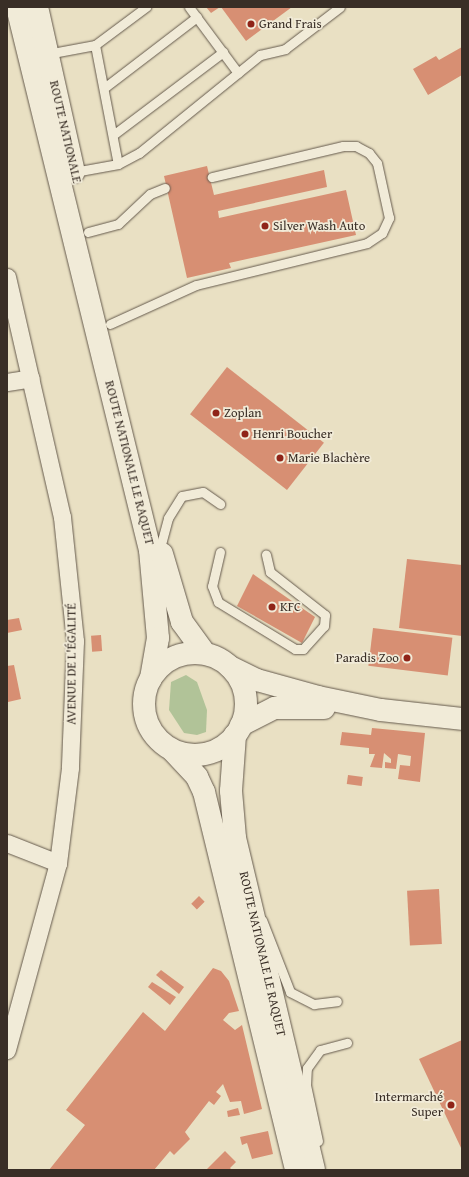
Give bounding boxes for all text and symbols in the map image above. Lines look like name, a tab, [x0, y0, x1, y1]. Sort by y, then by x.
place label: Grand Frais	[259, 16, 322, 32]
marker: Grand Frais	[246, 19, 256, 29]
street label: ROUTE NATIONALE	[46, 79, 84, 185]
place label: Silver Wash Auto	[273, 218, 365, 234]
marker: Silver Wash Auto	[260, 221, 270, 231]
street label: ROUTE NATIONALE LE RAQUET	[101, 379, 157, 547]
place label: Zoplan	[224, 405, 262, 421]
marker: Zoplan	[211, 408, 221, 418]
place label: Henri Boucher	[253, 426, 332, 442]
marker: Henri Boucher	[240, 429, 250, 439]
place label: Marie Blachère	[288, 450, 370, 466]
marker: Marie Blachère	[275, 453, 285, 463]
place label: KFC	[280, 599, 301, 615]
marker: KFC	[267, 602, 277, 612]
street label: AVENUE DE L'ÉGALITÉ	[64, 603, 80, 725]
place label: Paradis Zoo	[336, 650, 399, 666]
marker: Paradis Zoo	[402, 653, 412, 663]
street label: ROUTE NATIONALE LE RAQUET	[235, 870, 289, 1038]
place label: Intermarché Super	[375, 1090, 443, 1121]
marker: Intermarché Super	[446, 1100, 456, 1110]

